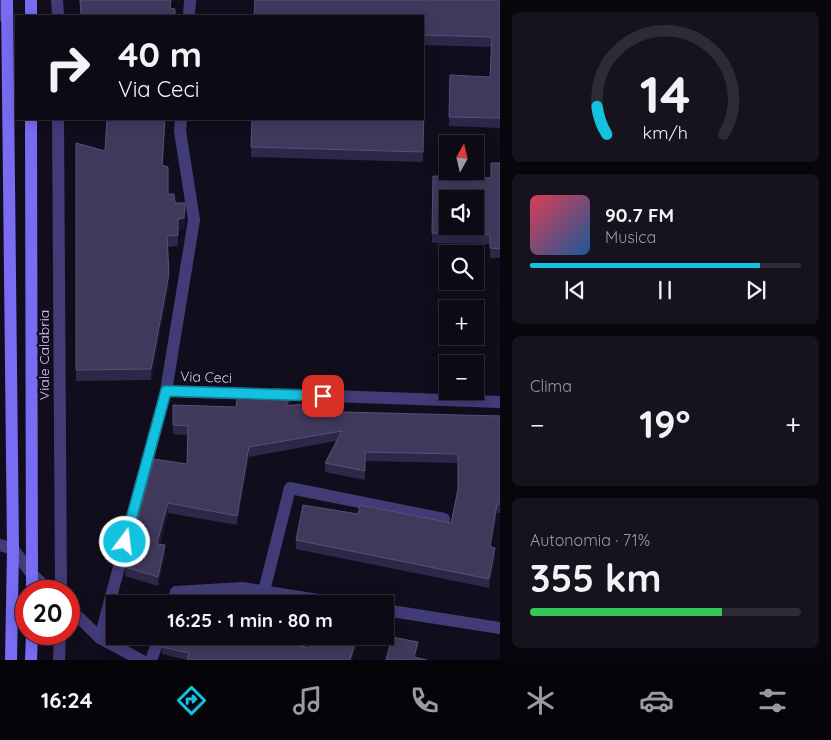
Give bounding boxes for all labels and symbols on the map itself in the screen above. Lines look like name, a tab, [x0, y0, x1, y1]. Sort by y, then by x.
north arrow	[439, 135, 484, 180]
street label: Viale Calabria	[35, 310, 53, 400]
street label: Via Ceci	[180, 367, 232, 387]
pin	[302, 375, 344, 417]
position arrow	[98, 515, 150, 567]
speed limit sign: 20	[15, 580, 80, 645]

